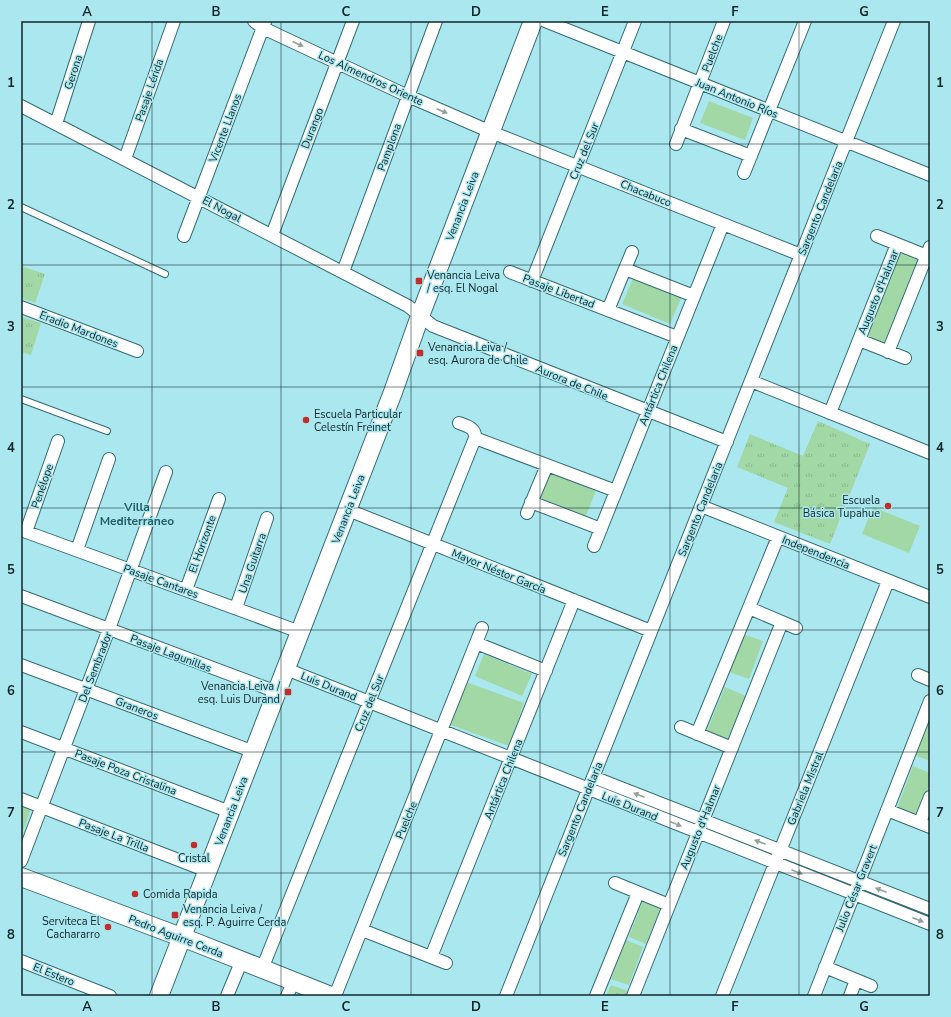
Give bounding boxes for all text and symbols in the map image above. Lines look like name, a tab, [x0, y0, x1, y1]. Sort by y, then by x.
text: A	[82, 3, 92, 21]
text: B	[212, 3, 221, 21]
text: C	[342, 3, 351, 21]
text: D	[471, 3, 481, 21]
text: E	[601, 3, 609, 21]
text: F	[731, 3, 739, 21]
text: G	[859, 3, 869, 21]
street label: Puelche	[698, 32, 727, 74]
one-way arrow	[292, 41, 304, 47]
street label: Los Almendros Oriente	[316, 48, 426, 109]
street label: Gerona	[61, 53, 86, 92]
street label: Pasaje Lérida	[132, 57, 167, 124]
text: 1	[7, 74, 15, 92]
text: 1	[936, 74, 944, 92]
street label: Juan Antonio Ríos	[692, 75, 780, 122]
street label: Vicente Llanos	[205, 92, 245, 166]
street label: Durango	[298, 105, 327, 151]
one-way arrow	[436, 108, 448, 114]
street label: Cruz del Sur	[566, 120, 603, 182]
street label: Pamplona	[374, 121, 405, 173]
street label: Sargento Candelaria	[795, 159, 846, 258]
street label: Venancia Leiva	[442, 169, 483, 244]
street label: Chacabuco	[618, 176, 674, 211]
street label: El Nogal	[200, 193, 245, 226]
text: 2	[7, 196, 15, 214]
text: 2	[936, 196, 944, 214]
street label: Augusto d'Halmar	[855, 247, 902, 337]
place label: Venancia Leiva / esq. El Nogal	[426, 268, 500, 296]
street label: Pasaje Libertad	[521, 271, 597, 312]
marker: Venancia Leiva / esq. El Nogal	[414, 276, 424, 286]
street label: Eradio Mardones	[37, 308, 120, 351]
text: 3	[7, 318, 15, 336]
text: 3	[936, 318, 944, 336]
place label: Venancia Leiva / esq. Aurora de Chile	[427, 340, 528, 368]
street label: Antártica Chilena	[635, 343, 682, 428]
marker: Venancia Leiva / esq. Aurora de Chile	[415, 348, 425, 358]
street label: Aurora de Chile	[533, 361, 610, 404]
place label: Escuela Particular Celestín Freinet	[314, 407, 402, 435]
marker: Escuela Particular Celestín Freinet	[301, 415, 311, 425]
text: 4	[7, 439, 15, 457]
text: 4	[936, 439, 944, 457]
street label: Sargento Candelaria	[675, 460, 726, 559]
street label: Penélope	[28, 462, 57, 510]
street label: Venancia Leiva	[328, 472, 369, 547]
place label: Escuela Básica Tupahue	[803, 493, 880, 521]
district label: Villa Mediterráneo	[100, 499, 174, 529]
marker: Escuela Básica Tupahue	[883, 501, 893, 511]
street label: El Horizonte	[185, 513, 220, 575]
street label: Una Guitarra	[235, 531, 270, 595]
street label: Independencia	[780, 532, 852, 573]
street label: Mayor Néstor García	[449, 546, 548, 597]
text: 5	[7, 561, 15, 579]
street label: Pasaje Cantares	[121, 561, 200, 602]
text: 5	[936, 561, 944, 579]
street label: Del Sembrador	[75, 630, 116, 705]
street label: Pasaje Lagunillas	[128, 631, 214, 676]
street label: Luis Durand	[298, 668, 359, 705]
street label: Cruz del Sur	[351, 672, 388, 734]
place label: Venancia Leiva / esq. Luis Durand	[198, 679, 281, 707]
text: 6	[7, 682, 15, 700]
text: 6	[936, 682, 944, 700]
marker: Venancia Leiva / esq. Luis Durand	[283, 687, 293, 697]
street label: Graneros	[113, 693, 161, 724]
street label: Antártica Chilena	[480, 737, 527, 822]
street label: Pasaje Poza Cristalina	[73, 746, 179, 799]
street label: Gabriela Mistral	[784, 748, 827, 827]
street label: Sargento Candelaria	[555, 760, 606, 859]
street label: Venancia Leiva	[211, 774, 252, 849]
street label: Augusto d'Halmar	[677, 782, 724, 872]
street label: Luis Durand	[599, 788, 660, 825]
one-way arrow	[632, 791, 644, 797]
street label: Puelche	[392, 799, 421, 841]
text: 7	[7, 804, 15, 822]
text: 7	[936, 804, 944, 822]
street label: Pasaje La Trilla	[77, 815, 151, 856]
one-way arrow	[671, 822, 683, 828]
one-way arrow	[753, 839, 765, 845]
marker: Cristal	[189, 840, 199, 850]
street label: Julio César Gravert	[832, 842, 881, 935]
place label: Cristal	[178, 851, 211, 866]
one-way arrow	[792, 869, 804, 875]
one-way arrow	[874, 886, 886, 892]
place label: Comida Rapida	[143, 887, 218, 902]
marker: Comida Rapida	[130, 889, 140, 899]
place label: Venancia Leiva / esq. P. Aguirre Cerda	[182, 902, 286, 930]
marker: Venancia Leiva / esq. P. Aguirre Cerda	[170, 910, 180, 920]
street label: Pedro Aguirre Cerda	[126, 911, 226, 962]
place label: Serviteca El Cachararro	[42, 914, 101, 942]
one-way arrow	[913, 917, 925, 923]
marker: Serviteca El Cachararro	[103, 922, 113, 932]
text: 8	[7, 926, 15, 944]
text: 8	[936, 926, 944, 944]
street label: El Estero	[31, 959, 77, 990]
text: A	[82, 998, 92, 1016]
text: B	[212, 998, 221, 1016]
text: C	[342, 998, 351, 1016]
text: D	[471, 998, 481, 1016]
text: E	[601, 998, 609, 1016]
text: F	[731, 998, 739, 1016]
text: G	[859, 998, 869, 1016]

